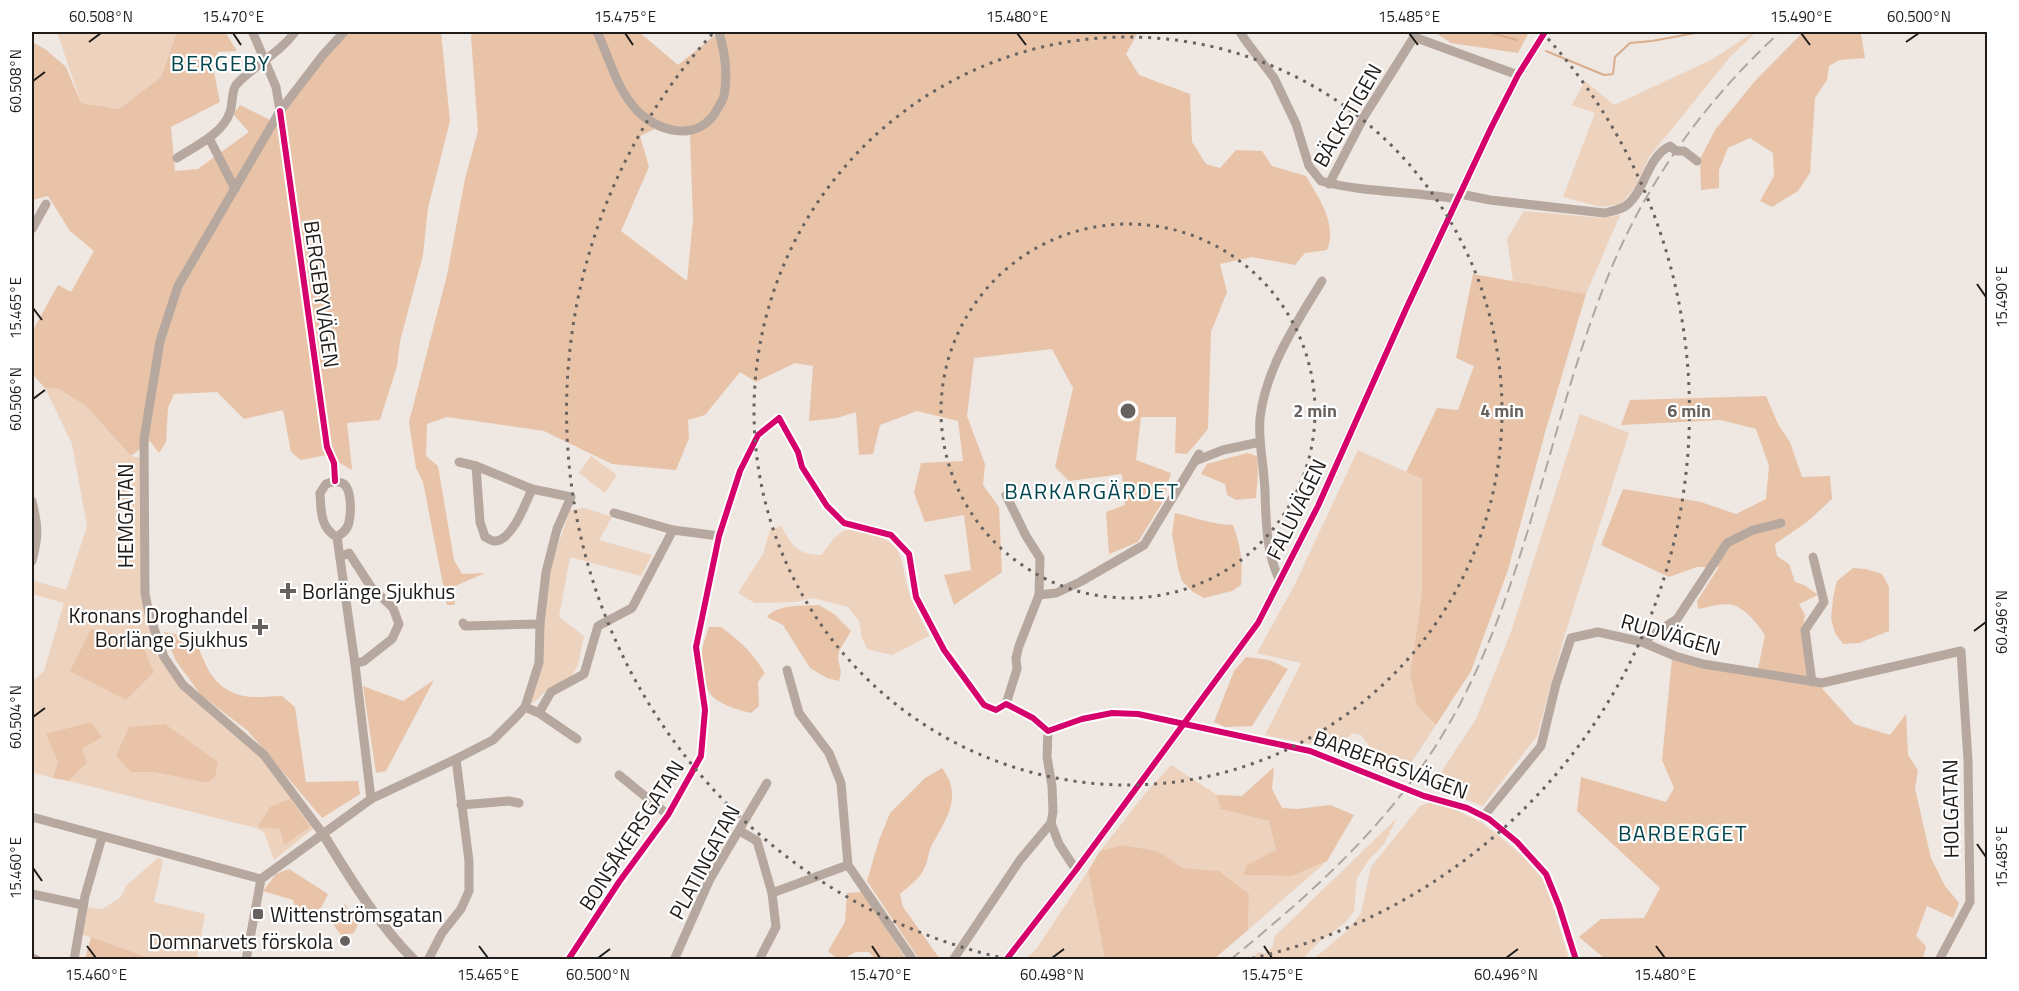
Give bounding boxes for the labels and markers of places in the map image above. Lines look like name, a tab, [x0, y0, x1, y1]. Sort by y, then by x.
centre of rings	[1118, 401, 1138, 421]
place label: Borlänge Sjukhus	[302, 575, 455, 607]
marker: Borlänge Sjukhus	[279, 582, 297, 600]
place label: Kronans Droghandel Borlänge Sjukhus	[68, 599, 248, 655]
marker: Kronans Droghandel Borlänge Sjukhus	[253, 620, 267, 634]
place label: Wittenströmsgatan	[270, 898, 443, 930]
marker: Wittenströmsgatan	[251, 907, 265, 921]
place label: Domnarvets förskola	[148, 925, 333, 957]
marker: Domnarvets förskola	[338, 934, 352, 948]

